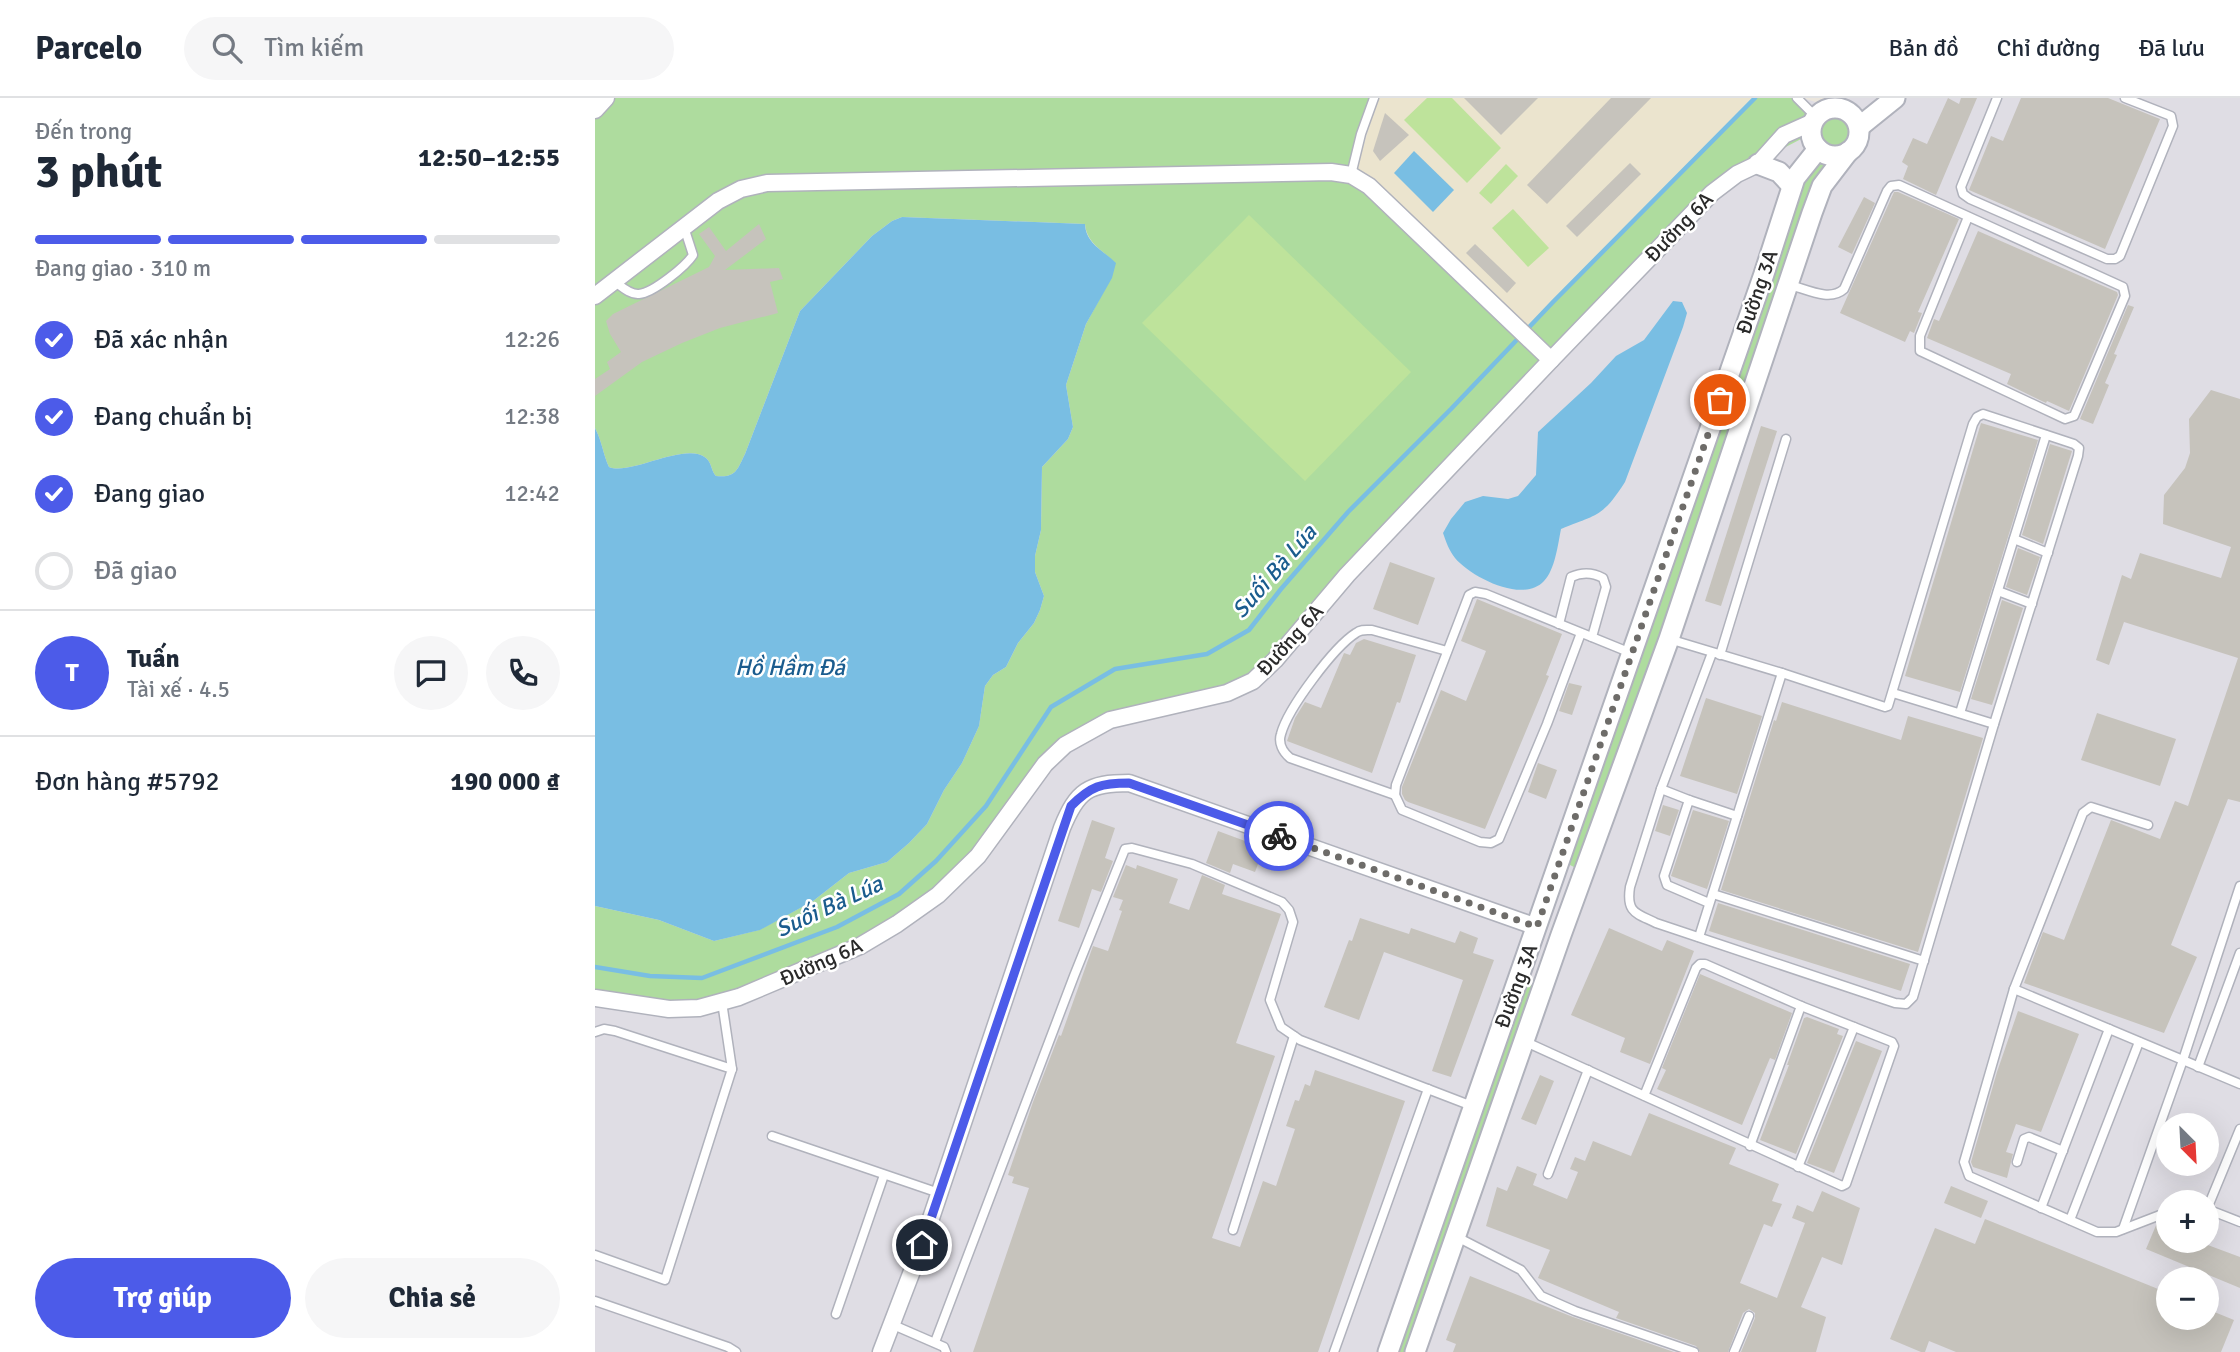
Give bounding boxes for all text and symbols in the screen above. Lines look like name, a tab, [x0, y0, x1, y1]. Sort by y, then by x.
search box	[184, 17, 674, 80]
text: Parcelo	[35, 28, 142, 69]
icon: search	[208, 29, 246, 67]
text: Tìm kiếm	[264, 32, 364, 64]
text: Bản đồ	[1888, 33, 1959, 63]
text: Chỉ đường	[1997, 33, 2100, 63]
text: Đã lưu	[2138, 33, 2205, 63]
text: Đến trong	[35, 117, 132, 146]
text: 12:50–12:55	[418, 142, 560, 174]
text: 3 phút	[35, 144, 162, 200]
street label: Đường 6A	[1639, 186, 1719, 268]
street label: Đường 3A	[1730, 246, 1784, 338]
text: Đang giao · 310 m	[35, 254, 211, 283]
icon: check	[35, 321, 73, 359]
text: Đã xác nhận	[94, 324, 228, 356]
text: 12:26	[504, 325, 560, 354]
pin	[1690, 370, 1750, 430]
icon: bag	[1701, 381, 1739, 419]
icon: check	[35, 398, 73, 436]
text: Đang chuẩn bị	[94, 401, 252, 433]
text: 12:38	[504, 402, 560, 431]
icon: check	[35, 475, 73, 513]
text: Đang giao	[94, 478, 205, 510]
text: 12:42	[504, 479, 560, 508]
water label: Suối Bà Lúa	[1226, 517, 1324, 624]
text: Đã giao	[94, 555, 177, 587]
street label: Đường 6A	[1251, 599, 1329, 681]
button: chat	[394, 636, 468, 710]
button: phone	[486, 636, 560, 710]
text: Tuấn	[127, 643, 180, 675]
water label: Hồ Hầm Đá	[735, 653, 846, 682]
text: T	[65, 657, 79, 689]
text: Tài xế · 4.5	[127, 675, 230, 704]
text: Đơn hàng #5792	[35, 766, 220, 798]
text: 190 000 ₫	[450, 766, 560, 798]
courier	[1244, 801, 1314, 871]
icon: bike	[1260, 817, 1298, 855]
water label: Suối Bà Lúa	[771, 868, 889, 944]
street label: Đường 6A	[776, 932, 867, 992]
street label: Đường 3A	[1489, 940, 1543, 1032]
north arrow	[2156, 1113, 2219, 1176]
map controls	[2156, 1113, 2219, 1330]
button: +	[2156, 1190, 2219, 1253]
pin	[892, 1215, 952, 1275]
icon: home	[903, 1226, 941, 1264]
button: Trợ giúp	[35, 1258, 291, 1338]
button: Chia sẻ	[305, 1258, 560, 1338]
button: −	[2156, 1267, 2219, 1330]

